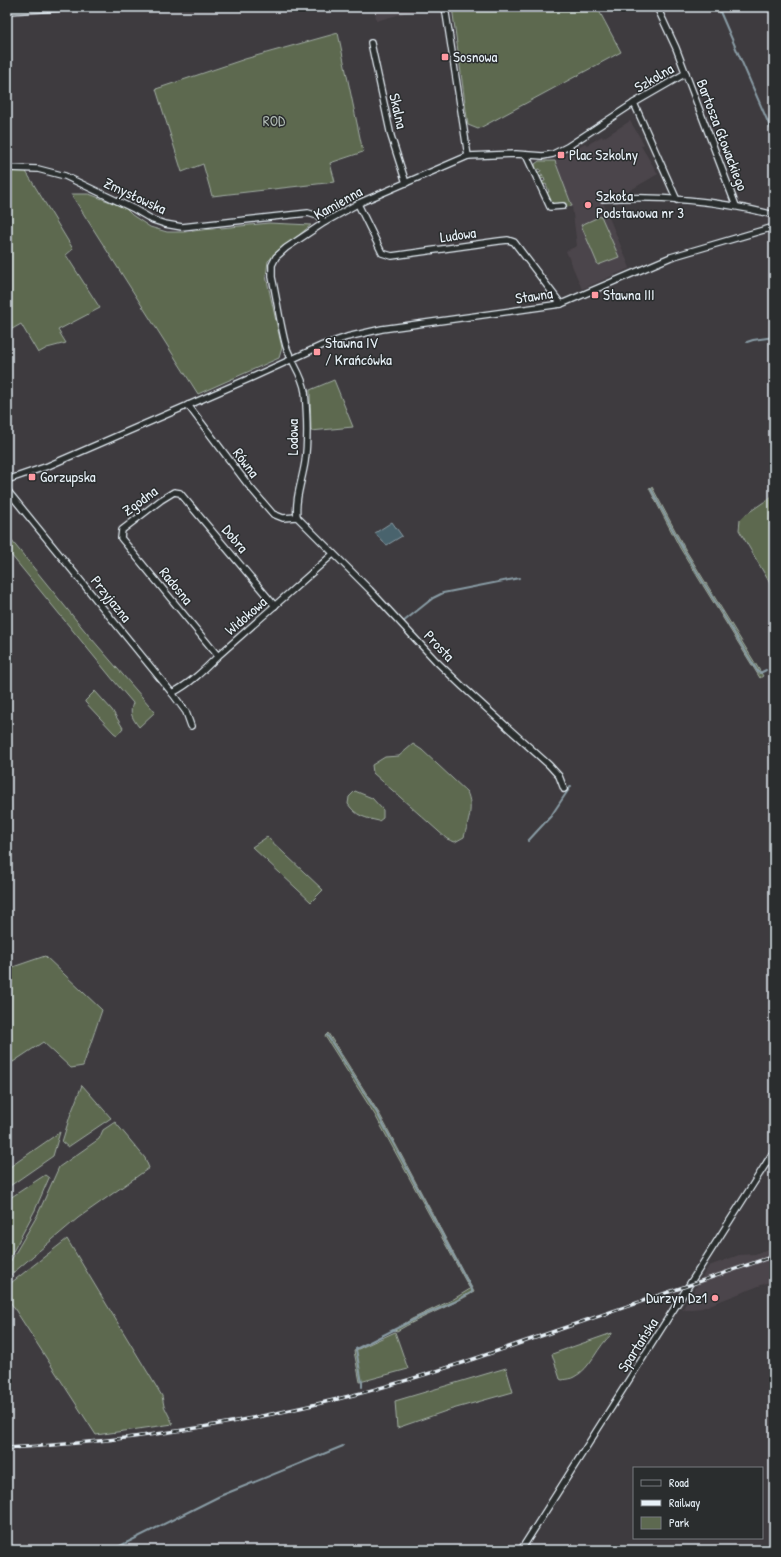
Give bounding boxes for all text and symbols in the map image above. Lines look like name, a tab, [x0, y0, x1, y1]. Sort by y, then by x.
place label: Sosnowa	[453, 46, 497, 67]
marker: Sosnowa	[440, 52, 450, 62]
street label: Szkolna	[630, 58, 677, 97]
street label: Bartosza Głowackiego	[692, 76, 753, 194]
street label: Skalna	[384, 91, 413, 131]
park label: ROD	[263, 110, 286, 131]
place label: Plac Szkolny	[569, 144, 638, 165]
marker: Plac Szkolny	[556, 150, 566, 160]
street label: Zmysłowska	[101, 172, 170, 219]
street label: Kamienna	[310, 181, 366, 225]
place label: Szkoła Podstawowa nr 3	[596, 185, 684, 223]
marker: Szkoła Podstawowa nr 3	[583, 200, 593, 210]
street label: Ludowa	[438, 222, 477, 247]
street label: Stawna	[514, 282, 554, 309]
place label: Stawna III	[603, 284, 655, 305]
marker: Stawna III	[590, 290, 600, 300]
place label: Stawna IV / Krańcówka	[325, 332, 392, 370]
marker: Stawna IV / Krańcówka	[312, 347, 322, 357]
street label: Lodowa	[282, 419, 303, 455]
street label: Równa	[228, 443, 265, 482]
place label: Gorzupska	[40, 466, 96, 487]
marker: Gorzupska	[27, 472, 37, 482]
street label: Zgodna	[118, 481, 162, 521]
street label: Dobra	[217, 520, 253, 557]
street label: Radosna	[155, 562, 198, 609]
street label: Przyjazna	[86, 571, 137, 626]
street label: Widokowa	[220, 591, 271, 640]
street label: Prosta	[419, 625, 459, 666]
place label: Durzyn Dz1	[646, 1287, 707, 1308]
marker: Durzyn Dz1	[710, 1293, 720, 1303]
street label: Spartańska	[612, 1313, 663, 1376]
legend	[633, 1467, 763, 1539]
text: Road	[669, 1474, 689, 1491]
text: Railway	[669, 1494, 700, 1511]
text: Park	[669, 1514, 689, 1531]

